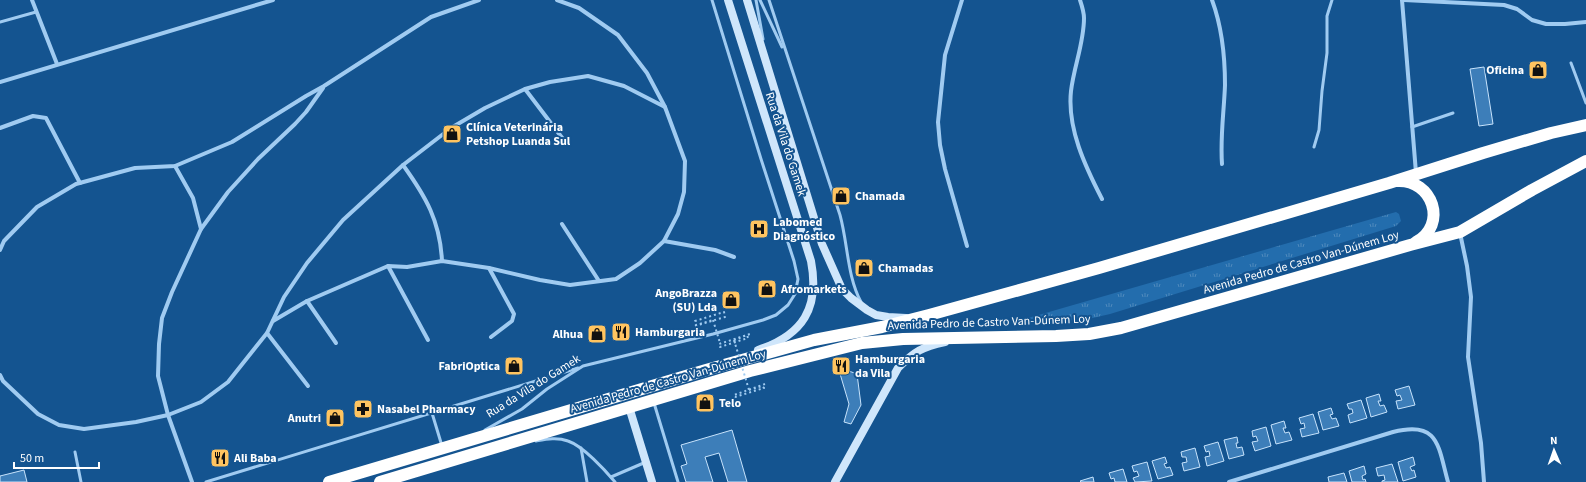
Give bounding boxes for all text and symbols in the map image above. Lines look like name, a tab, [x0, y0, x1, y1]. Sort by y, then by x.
shop icon: Oficina	[1527, 59, 1549, 81]
place label: Oficina	[1486, 62, 1524, 79]
street label: Rua da Vila do Gamek	[761, 90, 810, 198]
place label: Clínica Veterinária Petshop Luanda Sul	[466, 119, 571, 150]
shop icon: Clínica Veterinária Petshop Luanda Sul	[441, 123, 463, 145]
shop icon: Chamada	[830, 185, 852, 207]
place label: Chamada	[855, 188, 905, 205]
place label: Labomed Diagnóstico	[773, 214, 835, 245]
hospital icon: Labomed Diagnóstico	[748, 218, 770, 240]
street label: Avenida Pedro de Castro Van-Dúnem Loy	[1201, 226, 1401, 299]
shop icon: Chamadas	[853, 257, 875, 279]
place label: Chamadas	[878, 260, 933, 277]
shop icon: Afromarkets	[756, 278, 778, 300]
place label: Afromarkets	[780, 281, 847, 298]
place label: AngoBrazza (SU) Lda	[654, 285, 717, 316]
shop icon: AngoBrazza (SU) Lda	[720, 289, 742, 311]
street label: Avenida Pedro de Castro Van-Dúnem Loy	[887, 310, 1091, 335]
restaurant icon: Hamburgaria	[610, 321, 632, 343]
shop icon: Alhua	[586, 323, 608, 345]
place label: Hamburgaria	[635, 324, 705, 341]
place label: Alhua	[552, 326, 583, 343]
street label: Avenida Pedro de Castro Van-Dúnem Loy	[568, 345, 768, 418]
street label: Rua da Vila do Gamek	[483, 350, 584, 422]
place label: Hamburgaria da Vila	[855, 351, 925, 382]
shop icon: FabriOptica	[503, 355, 525, 377]
restaurant icon: Hamburgaria da Vila	[830, 355, 852, 377]
place label: FabriOptica	[438, 358, 500, 375]
shop icon: Telo	[694, 392, 716, 414]
place label: Telo	[719, 395, 741, 412]
pharmacy icon: Nasabel Pharmacy	[352, 398, 374, 420]
place label: Nasabel Pharmacy	[377, 401, 476, 418]
shop icon: Anutri	[324, 407, 346, 429]
place label: Anutri	[287, 410, 321, 427]
north arrow	[1534, 430, 1574, 470]
text: N	[1550, 433, 1558, 448]
scale bar	[14, 444, 99, 470]
restaurant icon: Ali Baba	[209, 447, 231, 469]
text: 50 m	[20, 450, 44, 467]
place label: Ali Baba	[233, 450, 277, 467]

